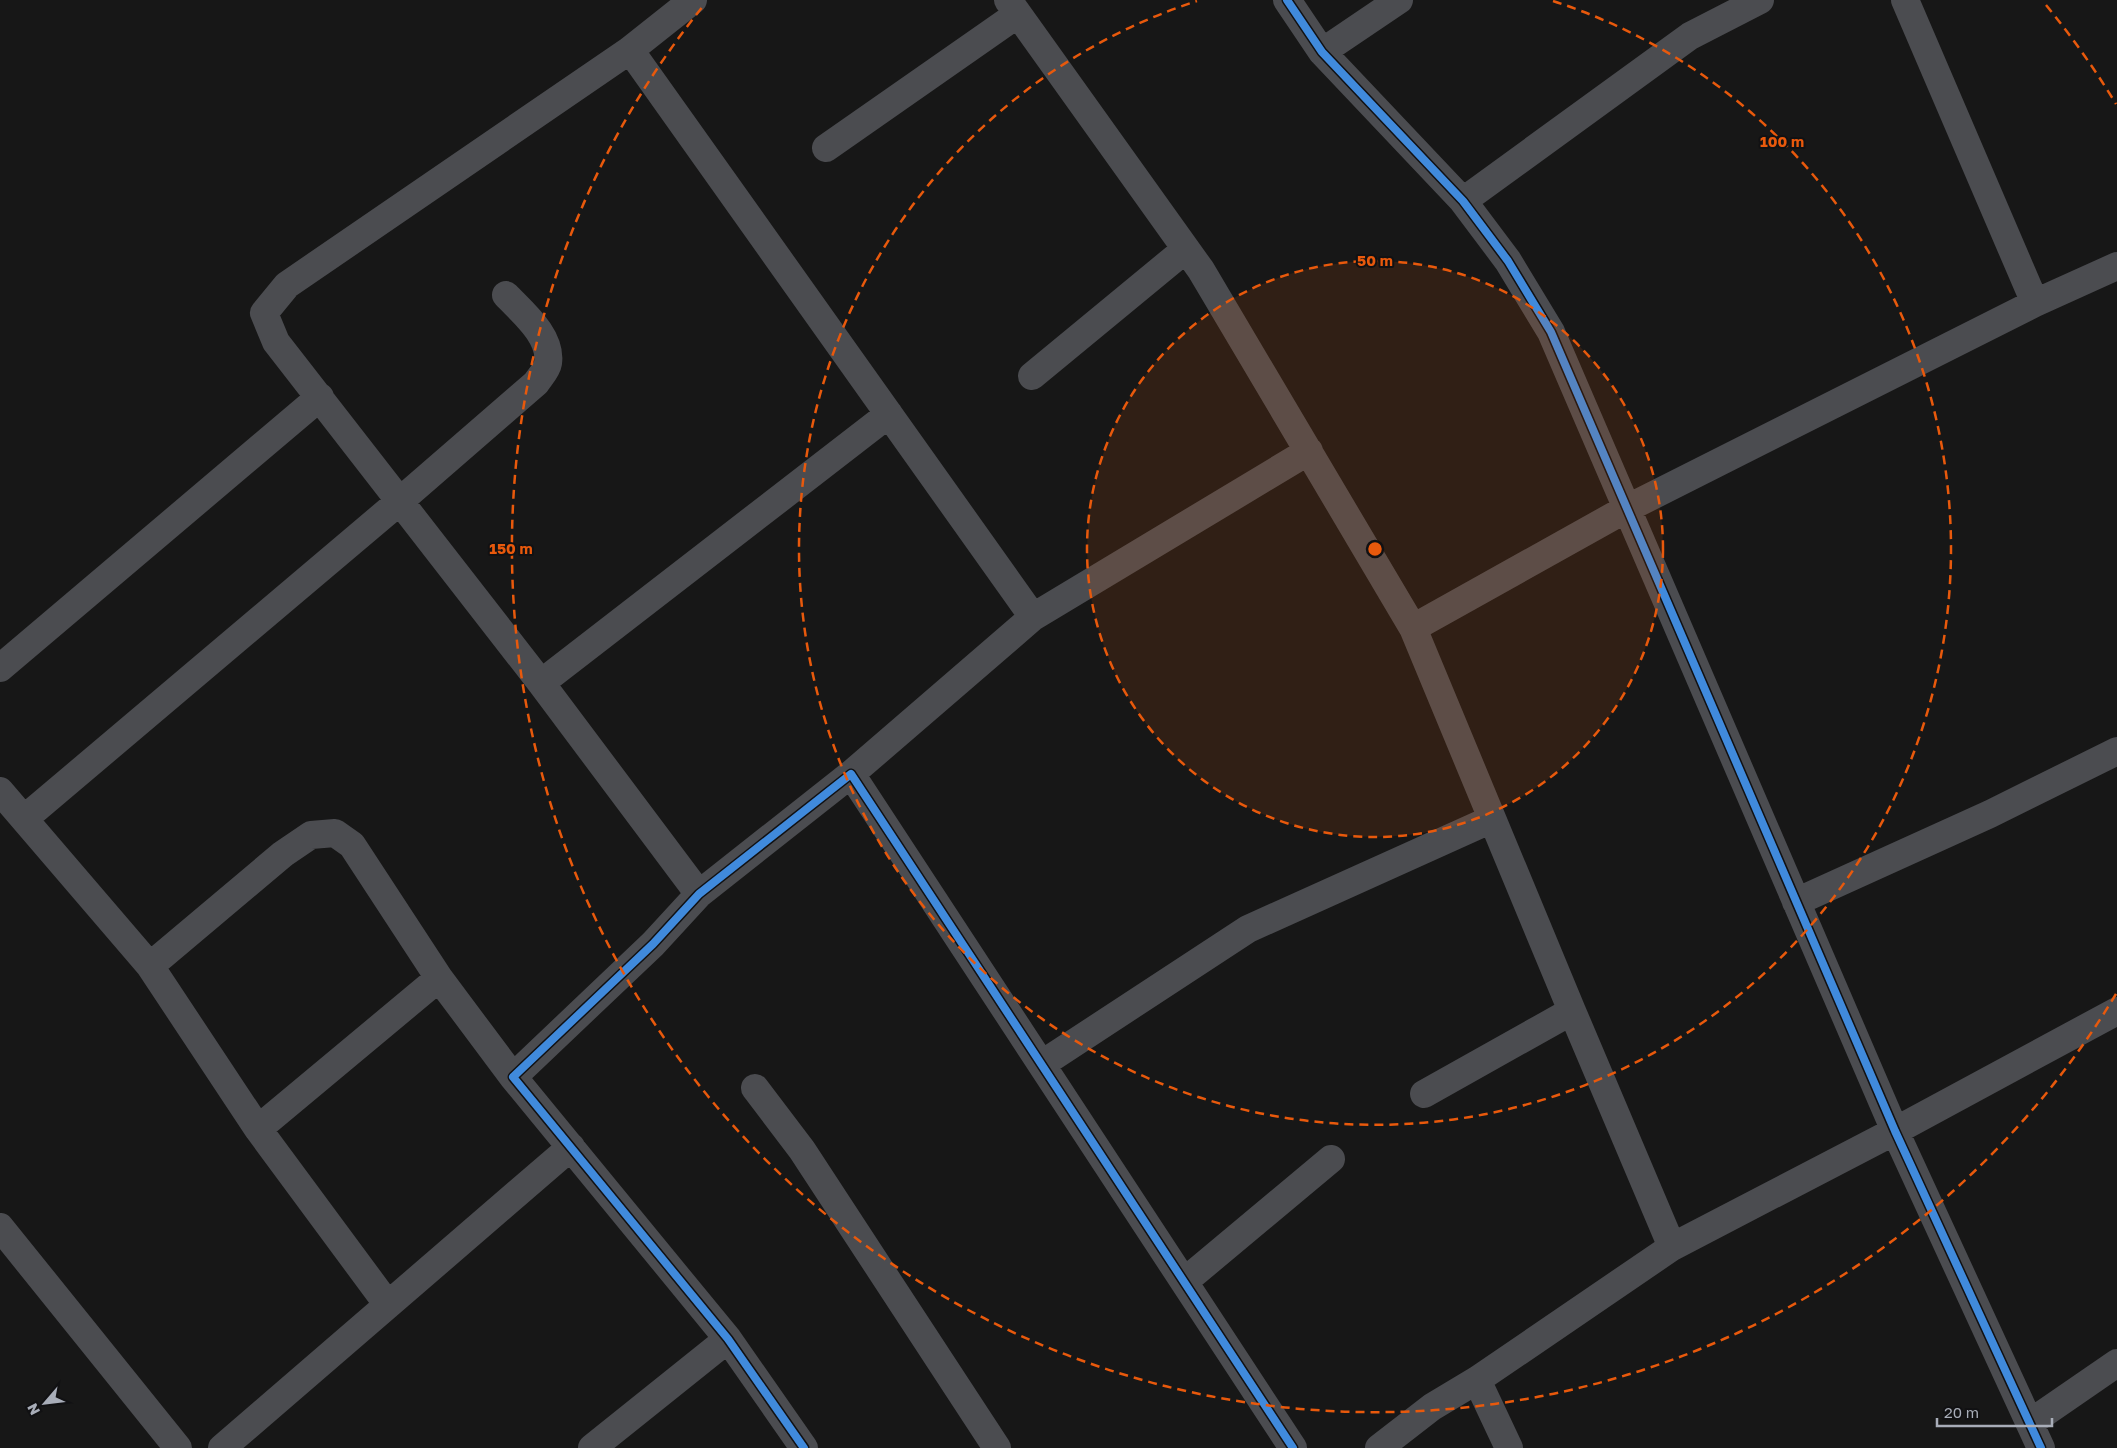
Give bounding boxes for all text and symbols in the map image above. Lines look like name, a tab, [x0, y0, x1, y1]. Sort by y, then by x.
text: 100 m	[1760, 132, 1804, 150]
text: 50 m	[1357, 251, 1393, 269]
text: 150 m	[489, 539, 533, 557]
centre of rings	[1366, 540, 1384, 558]
north arrow	[20, 1378, 70, 1428]
scale bar	[1937, 1396, 2052, 1428]
text: N	[23, 1401, 43, 1418]
text: 20 m	[1944, 1403, 1979, 1421]

